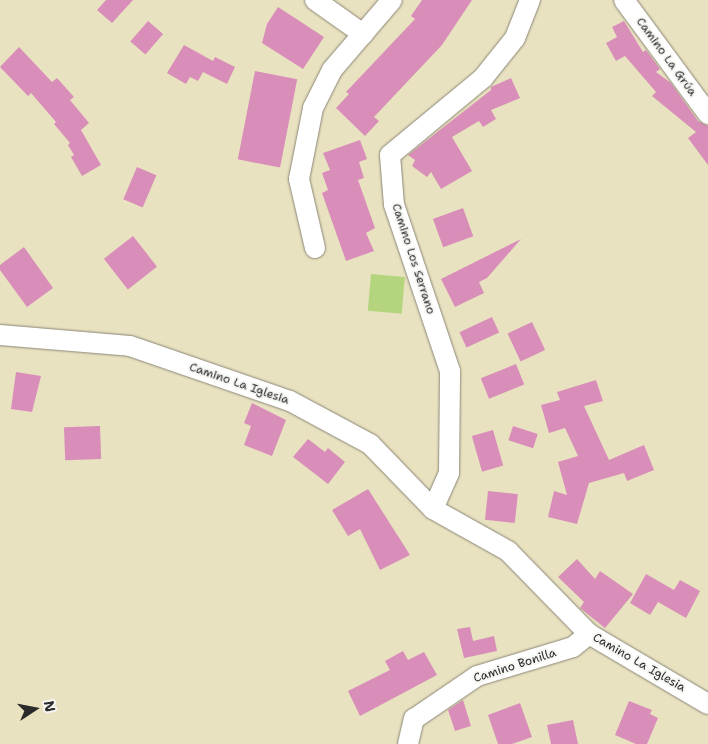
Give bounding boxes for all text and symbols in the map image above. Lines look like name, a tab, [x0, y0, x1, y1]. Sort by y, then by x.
street label: Camino La Grúa	[633, 15, 699, 99]
street label: Camino Los Serrano	[388, 202, 438, 316]
street label: Camino La Iglesia	[187, 360, 291, 408]
street label: Camino La Iglesia	[590, 631, 688, 695]
street label: Camino Bonilla	[472, 646, 558, 686]
north arrow	[10, 684, 60, 734]
text: N	[40, 699, 60, 713]

